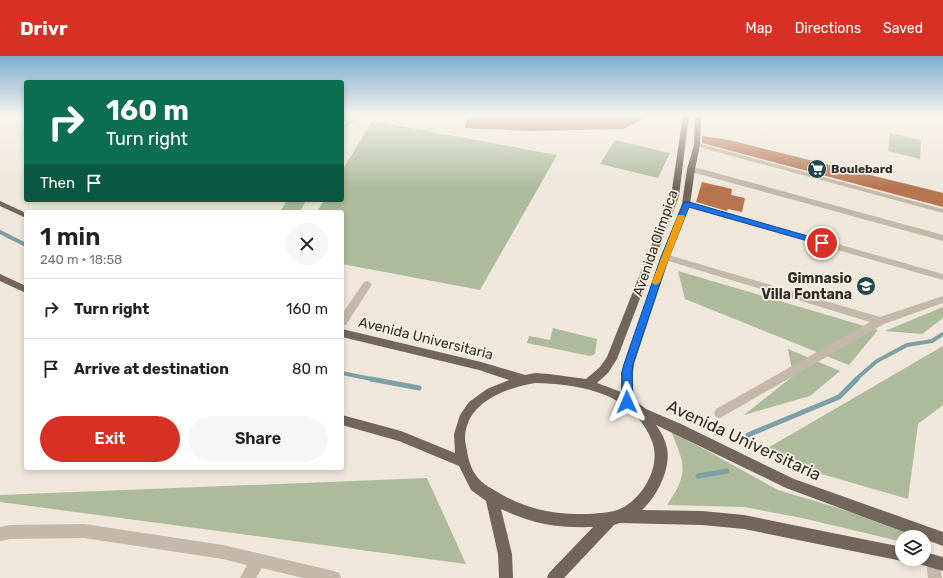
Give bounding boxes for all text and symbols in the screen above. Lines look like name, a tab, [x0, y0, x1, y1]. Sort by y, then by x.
text: Drivr	[20, 17, 68, 40]
text: Map	[746, 20, 773, 37]
text: Directions	[795, 20, 861, 37]
text: Saved	[883, 20, 923, 37]
text: 160 m	[106, 94, 189, 127]
icon: right	[40, 96, 92, 148]
text: Turn right	[106, 128, 188, 150]
supermarket icon: Boulebard	[806, 158, 828, 180]
place label: Boulebard	[831, 162, 893, 176]
icon: arrive	[83, 172, 105, 194]
text: Then	[40, 174, 75, 192]
street label: Avenida Olimpica	[629, 188, 682, 299]
text: 1 min	[40, 223, 100, 251]
button: close	[286, 223, 328, 265]
pin	[805, 226, 839, 260]
icon: arrive	[811, 232, 833, 254]
text: 240 m · 18:58	[40, 252, 122, 267]
place label: Gimnasio Villa Fontana	[761, 270, 852, 303]
school or university icon: Gimnasio Villa Fontana	[855, 275, 877, 297]
icon: right	[40, 298, 62, 320]
text: Turn right	[74, 300, 149, 318]
text: 160 m	[286, 300, 328, 318]
street label: Avenida Universitaria	[357, 314, 495, 363]
icon: arrive	[40, 358, 62, 380]
text: Arrive at destination	[74, 360, 229, 378]
text: 80 m	[292, 360, 328, 378]
position arrow	[606, 381, 648, 423]
street label: Avenida Universitaria	[664, 395, 824, 485]
button: Exit	[40, 416, 180, 462]
button: Share	[188, 416, 328, 462]
map controls	[895, 530, 931, 566]
button: layers	[895, 530, 931, 566]

